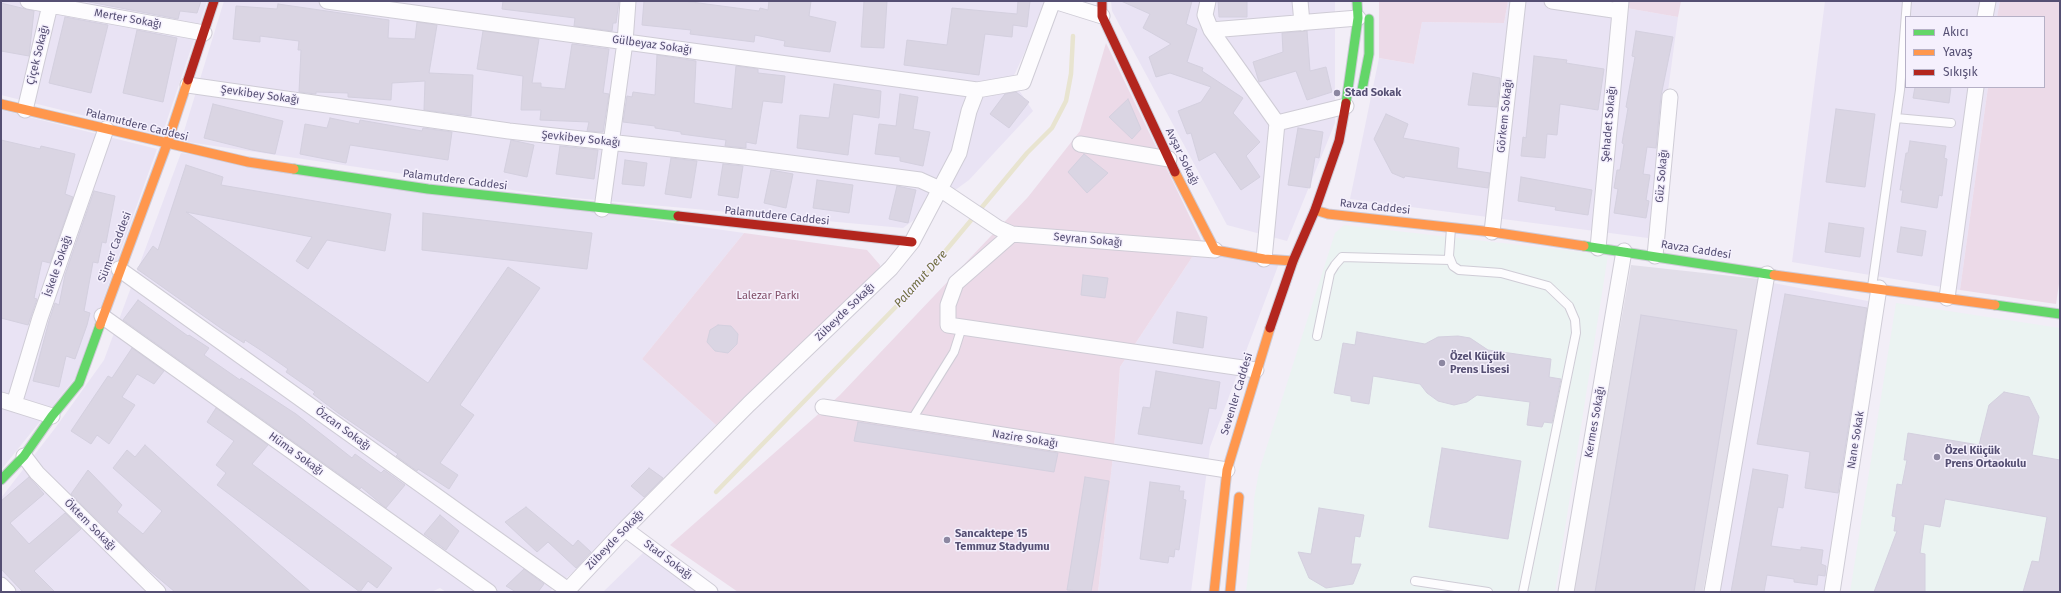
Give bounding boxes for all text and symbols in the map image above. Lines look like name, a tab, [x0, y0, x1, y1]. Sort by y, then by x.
street label: Merter Sokağı	[93, 7, 163, 31]
legend	[1905, 16, 2045, 88]
street label: Çiçek Sokağı	[24, 24, 52, 86]
text: Akıcı	[1943, 25, 1969, 39]
street label: Gülbeyaz Sokağı	[611, 33, 693, 57]
text: Yavaş	[1943, 45, 1973, 59]
text: Sıkışık	[1943, 65, 1978, 79]
street label: Görkem Sokağı	[1495, 78, 1515, 154]
street label: Şevkibey Sokağı	[220, 83, 300, 107]
street label: Şehadet Sokağı	[1599, 85, 1619, 163]
place label: Stad Sokak	[1345, 86, 1401, 100]
marker: Stad Sokak	[1332, 88, 1342, 98]
street label: Palamutdere Caddesi	[84, 106, 190, 144]
street label: Avşar Sokağı	[1162, 126, 1202, 188]
street label: Şevkibey Sokağı	[541, 128, 621, 150]
street label: Güz Sokağı	[1653, 149, 1671, 203]
street label: Palamutdere Caddesi	[402, 167, 508, 193]
street label: Ravza Caddesi	[1339, 197, 1411, 217]
street label: Palamutdere Caddesi	[724, 204, 830, 228]
street label: Sümer Caddesi	[96, 210, 134, 284]
street label: Seyran Sokağı	[1053, 230, 1123, 250]
street label: İskele Sokağı	[41, 233, 75, 299]
street label: Ravza Caddesi	[1660, 238, 1732, 262]
water label: Palamut Dere	[891, 247, 951, 311]
street label: Zübeyde Sokağı	[812, 280, 878, 344]
park label: Lalezar Parkı	[737, 289, 799, 303]
place label: Özel Küçük Prens Lisesi	[1450, 350, 1509, 376]
street label: Sevenler Caddesi	[1218, 351, 1256, 437]
marker: Özel Küçük Prens Lisesi	[1437, 358, 1447, 368]
street label: Kermes Sokağı	[1582, 385, 1608, 459]
street label: Özcan Sokağı	[313, 404, 373, 454]
street label: Nane Sokak	[1845, 410, 1867, 470]
street label: Nazire Sokağı	[991, 427, 1059, 451]
street label: Hüma Sokağı	[266, 430, 326, 478]
place label: Özel Küçük Prens Ortaokulu	[1945, 444, 2026, 470]
marker: Özel Küçük Prens Ortaokulu	[1932, 452, 1942, 462]
street label: Öktem Sokağı	[61, 496, 119, 554]
street label: Zübeyde Sokağı	[583, 507, 647, 573]
place label: Sancaktepe 15 Temmuz Stadyumu	[955, 527, 1050, 553]
marker: Sancaktepe 15 Temmuz Stadyumu	[942, 535, 952, 545]
street label: Stad Sokağı	[641, 537, 695, 583]

